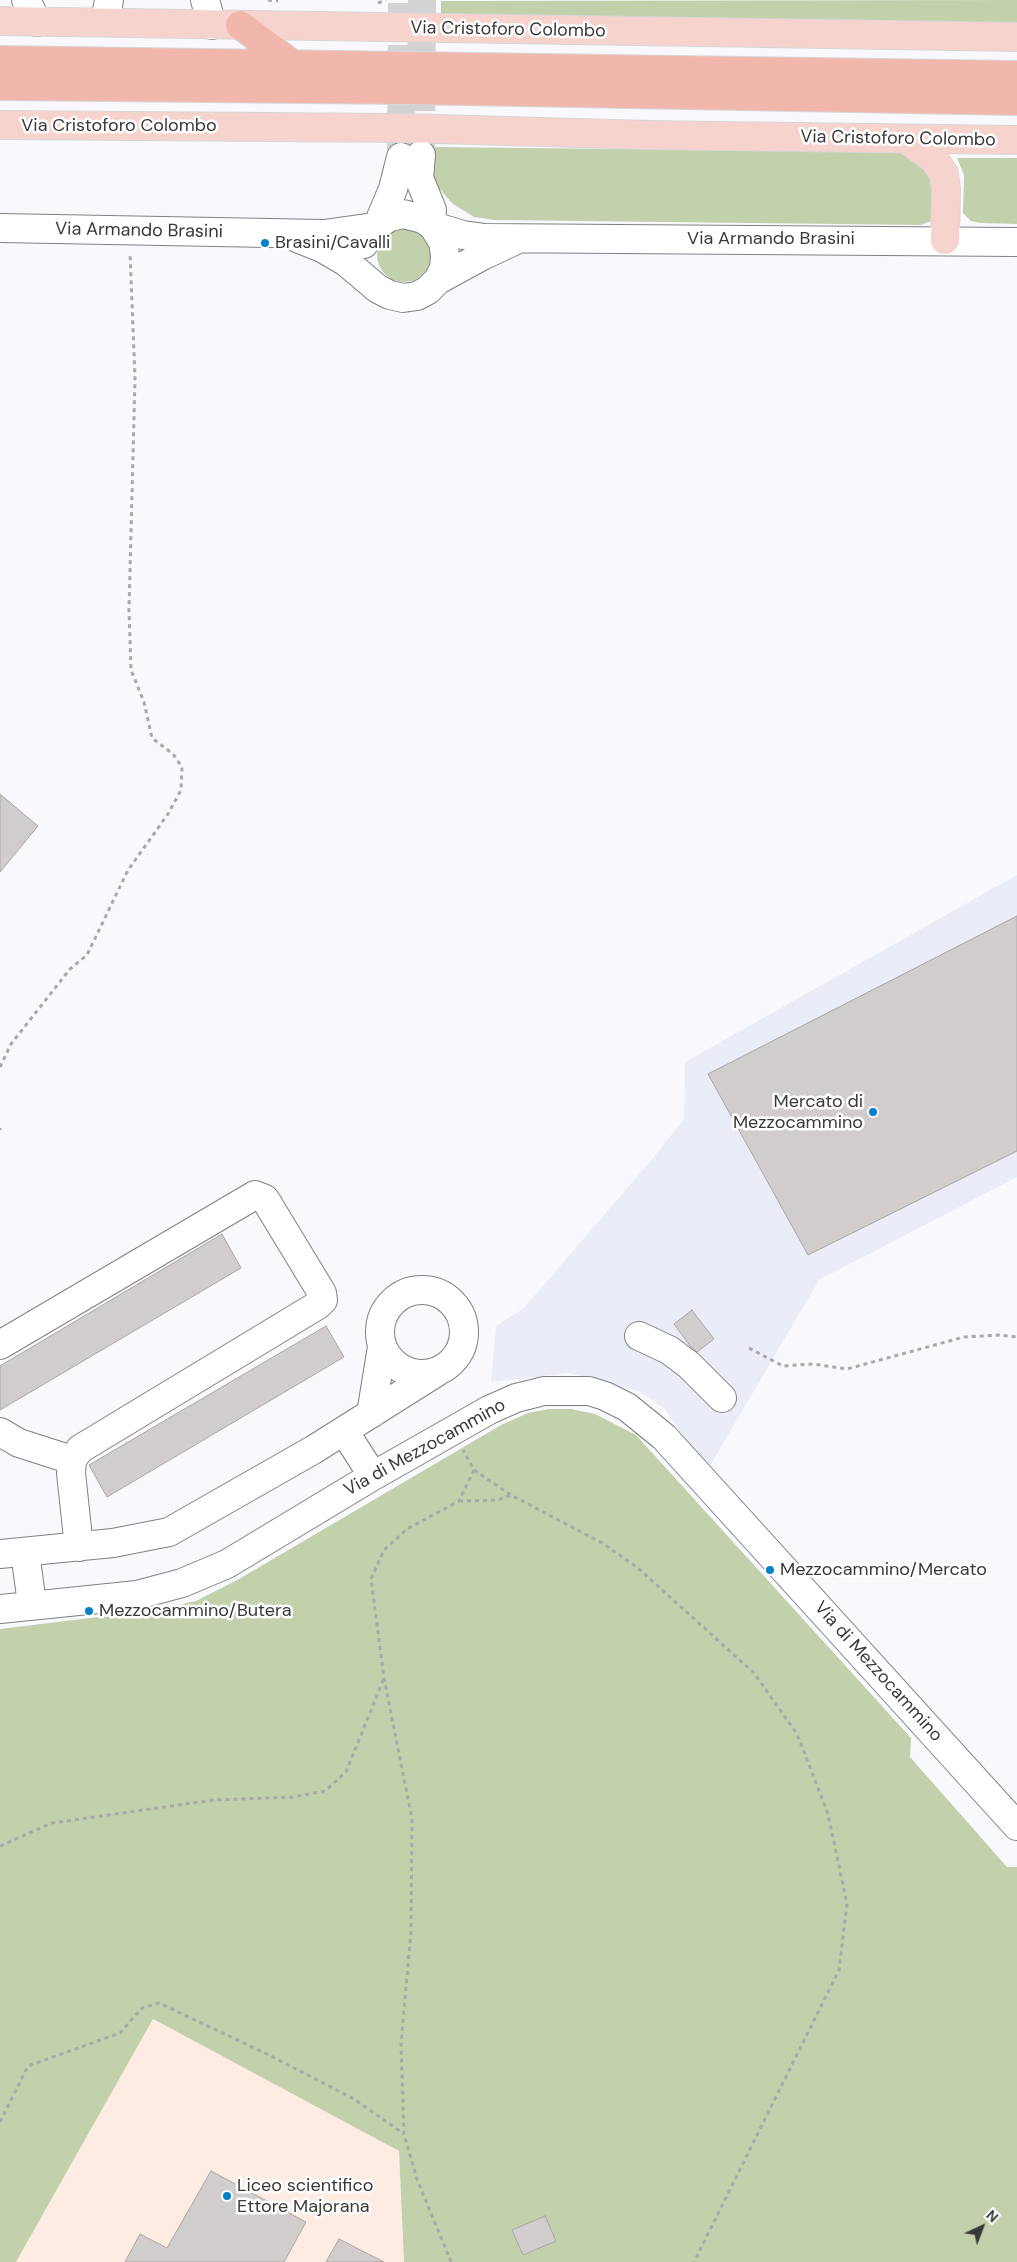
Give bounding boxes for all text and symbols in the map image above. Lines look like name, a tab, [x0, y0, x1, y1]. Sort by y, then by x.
street label: Via Cristoforo Colombo	[410, 17, 606, 43]
street label: Via Cristoforo Colombo	[21, 115, 217, 137]
street label: Via Cristoforo Colombo	[800, 126, 996, 152]
street label: Via Armando Brasini	[55, 219, 223, 243]
street label: Via Armando Brasini	[687, 228, 855, 250]
place label: Brasini/Cavalli	[275, 232, 390, 254]
marker: Brasini/Cavalli	[259, 237, 271, 249]
place label: Mercato di Mezzocammino	[733, 1091, 863, 1134]
marker: Mercato di Mezzocammino	[867, 1106, 879, 1118]
street label: Via di Mezzocammino	[340, 1395, 510, 1501]
place label: Mezzocammino/Mercato	[780, 1559, 987, 1581]
marker: Mezzocammino/Mercato	[764, 1564, 776, 1576]
street label: Via di Mezzocammino	[809, 1597, 947, 1747]
place label: Mezzocammino/Butera	[99, 1600, 292, 1622]
marker: Mezzocammino/Butera	[83, 1605, 95, 1617]
place label: Liceo scientifico Ettore Majorana	[237, 2175, 373, 2218]
marker: Liceo scientifico Ettore Majorana	[221, 2190, 233, 2202]
north arrow	[957, 2202, 1007, 2252]
text: N	[982, 2206, 1002, 2226]

